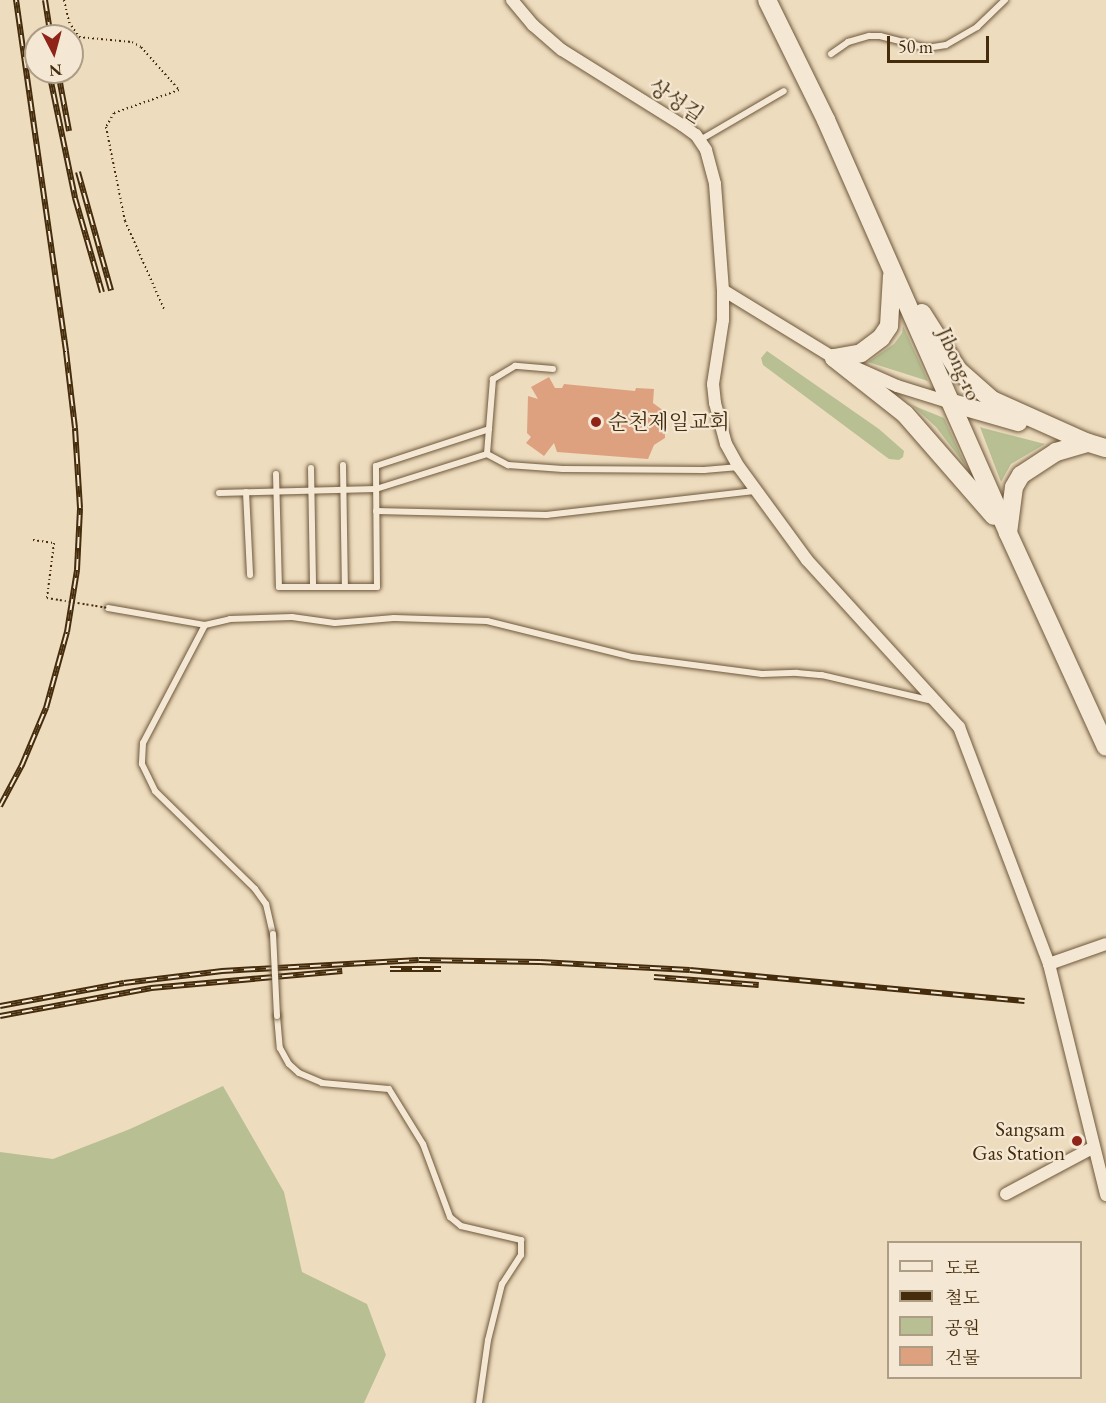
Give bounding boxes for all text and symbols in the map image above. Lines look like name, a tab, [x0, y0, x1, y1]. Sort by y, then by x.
north arrow	[24, 24, 84, 84]
scale bar	[890, 24, 992, 62]
text: 50 m	[898, 35, 933, 58]
text: N	[48, 59, 63, 82]
street label: 상성길	[644, 74, 708, 128]
street label: Jibong-ro	[932, 324, 986, 404]
place label: 순천제일교회	[608, 409, 730, 435]
marker: 순천제일교회	[589, 415, 603, 429]
place label: Sangsam Gas Station	[972, 1116, 1065, 1166]
marker: Sangsam Gas Station	[1070, 1134, 1084, 1148]
legend	[887, 1241, 1082, 1379]
text: 도로	[945, 1256, 980, 1279]
text: 철도	[945, 1286, 980, 1309]
text: 공원	[945, 1316, 980, 1339]
text: 건물	[945, 1346, 980, 1369]

